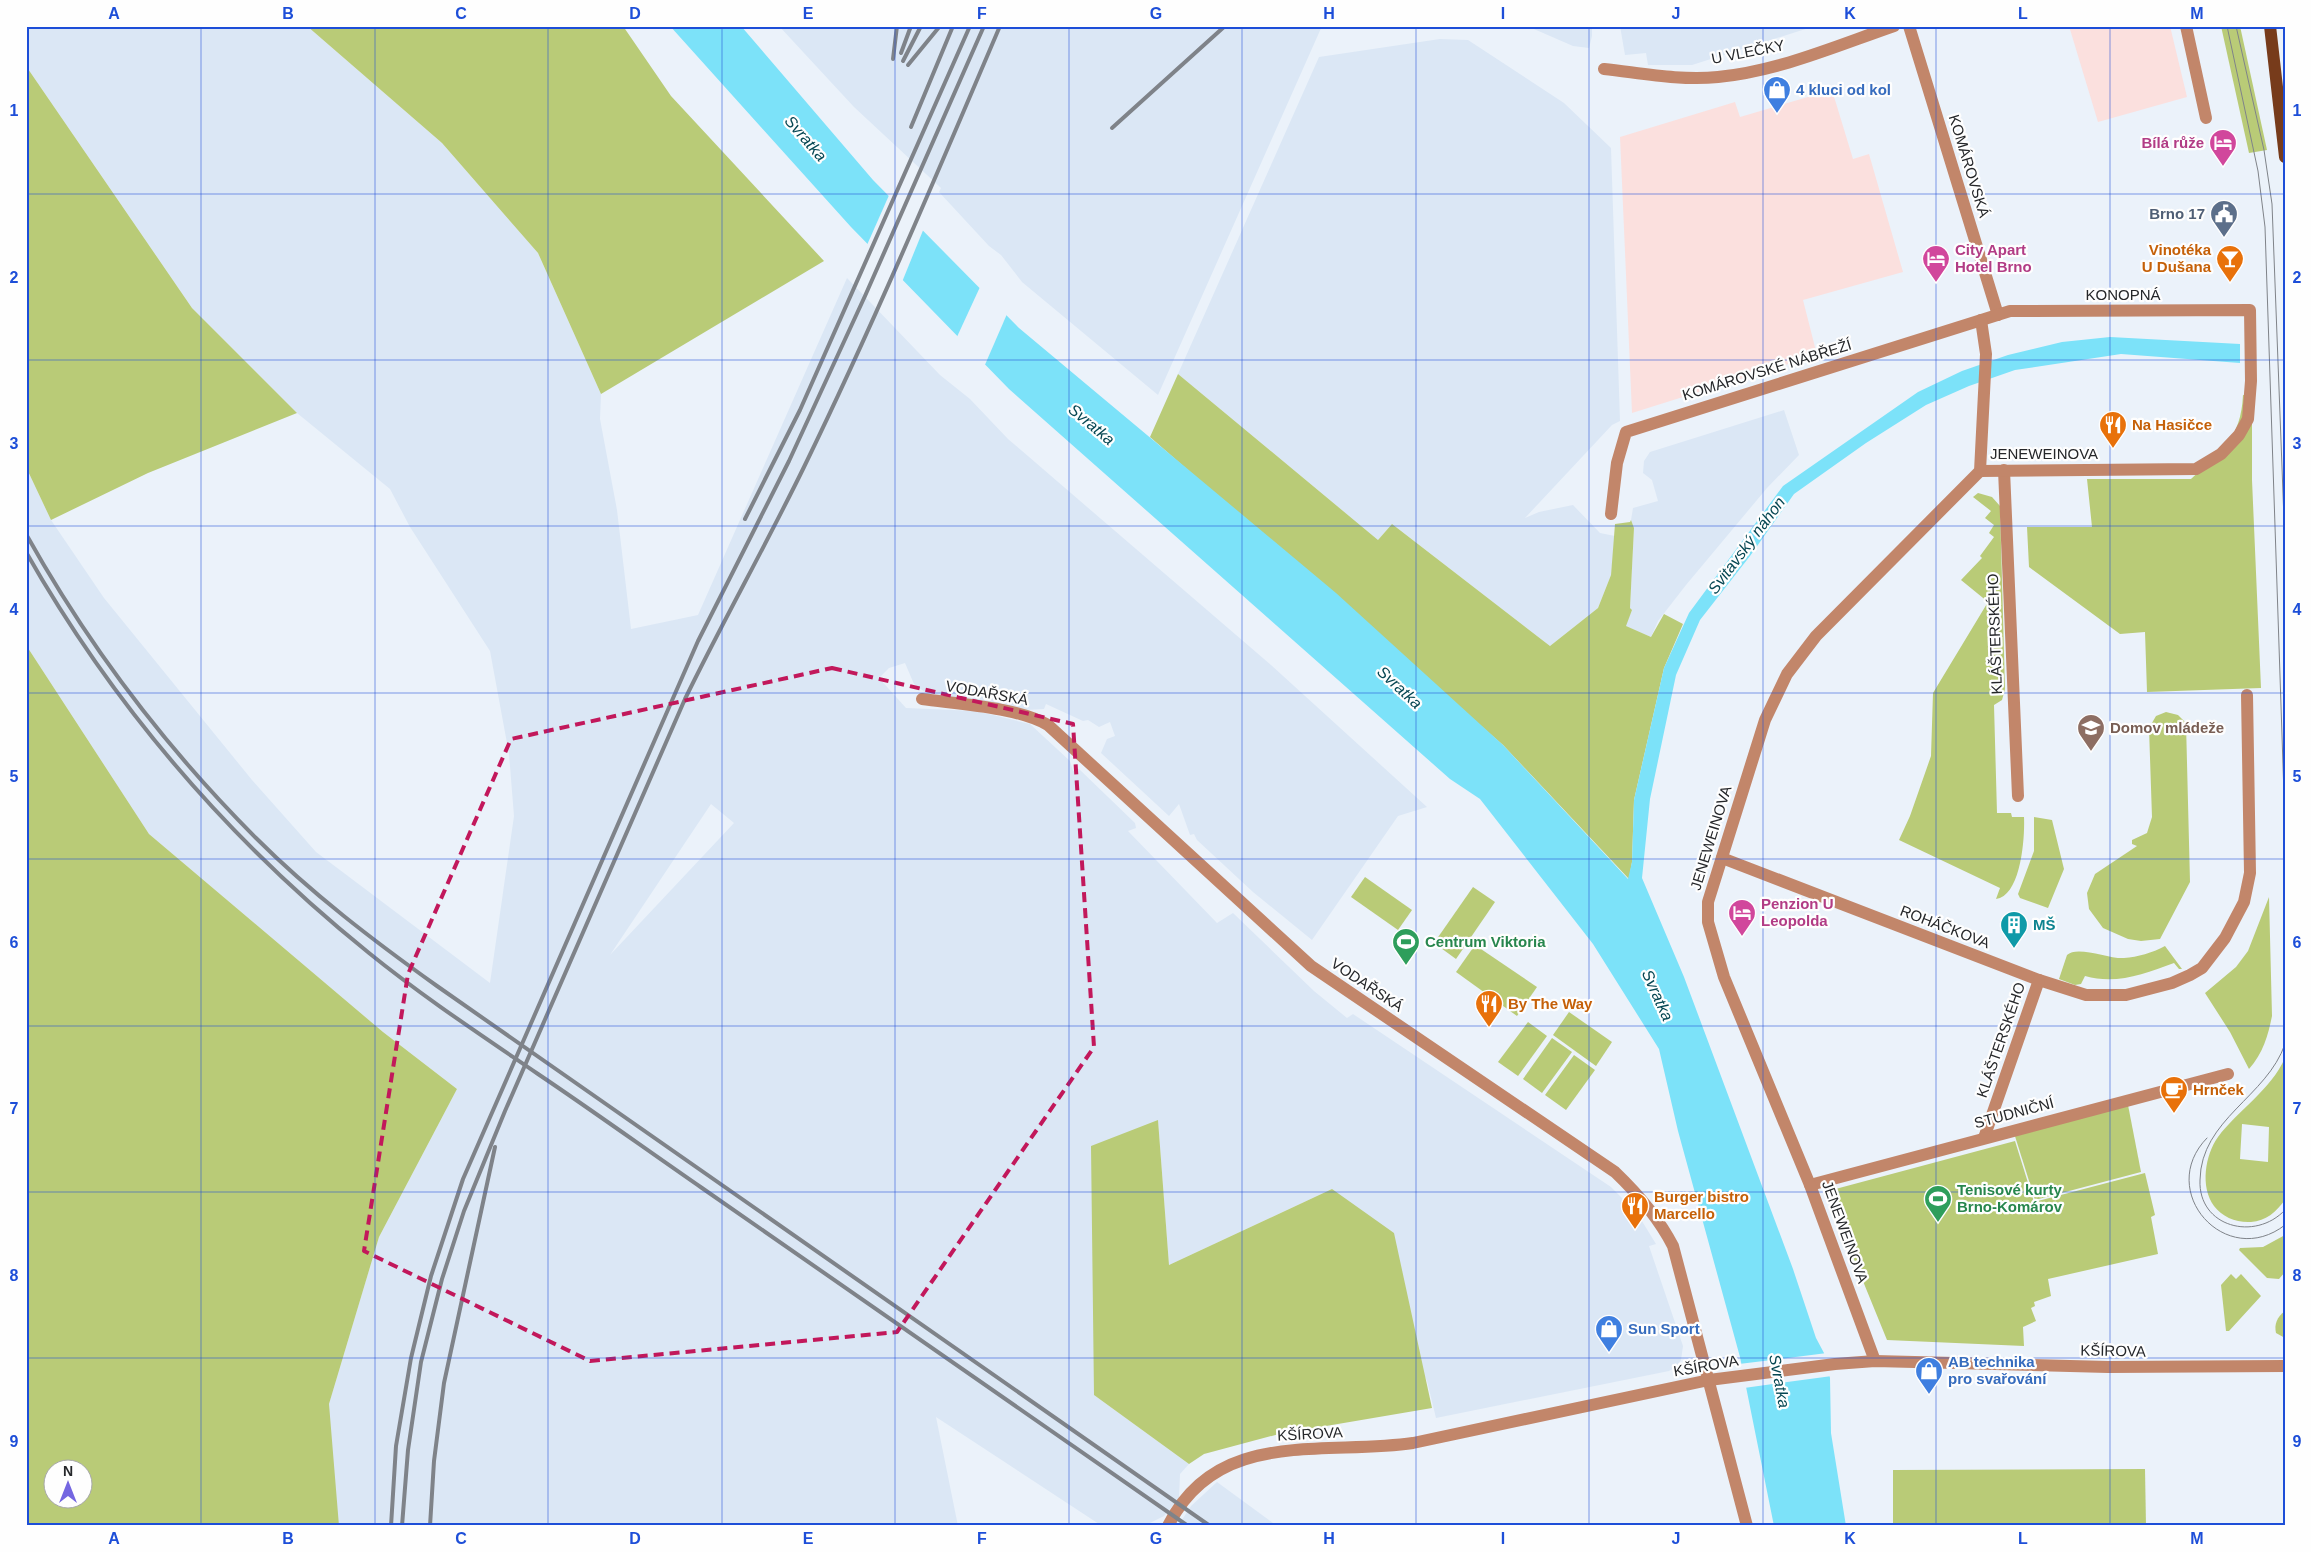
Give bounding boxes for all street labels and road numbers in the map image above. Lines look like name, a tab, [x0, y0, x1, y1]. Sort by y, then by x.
street label: U VLEČKY	[1710, 36, 1786, 67]
street label: KOMÁROVSKÁ	[1946, 112, 1993, 219]
street label: KONOPNÁ	[2085, 286, 2161, 303]
street label: KOMÁROVSKÉ NÁBŘEŽÍ	[1680, 335, 1854, 403]
street label: JENEWEINOVA	[1990, 445, 2098, 462]
street label: KLÁŠTERSKÉHO	[1984, 573, 2005, 695]
street label: VODAŘSKÁ	[945, 677, 1030, 708]
street label: JENEWEINOVA	[1687, 784, 1734, 892]
street label: ROHÁČKOVA	[1898, 902, 1992, 951]
street label: VODAŘSKÁ	[1328, 954, 1407, 1015]
street label: KLÁŠTERSKÉHO	[1973, 980, 2028, 1100]
street label: STUDNIČNÍ	[1972, 1094, 2056, 1131]
street label: JENEWEINOVA	[1819, 1178, 1872, 1286]
street label: KŠÍROVA	[2080, 1341, 2146, 1360]
street label: KŠÍROVA	[1672, 1351, 1740, 1380]
street label: KŠÍROVA	[1277, 1423, 1343, 1444]

